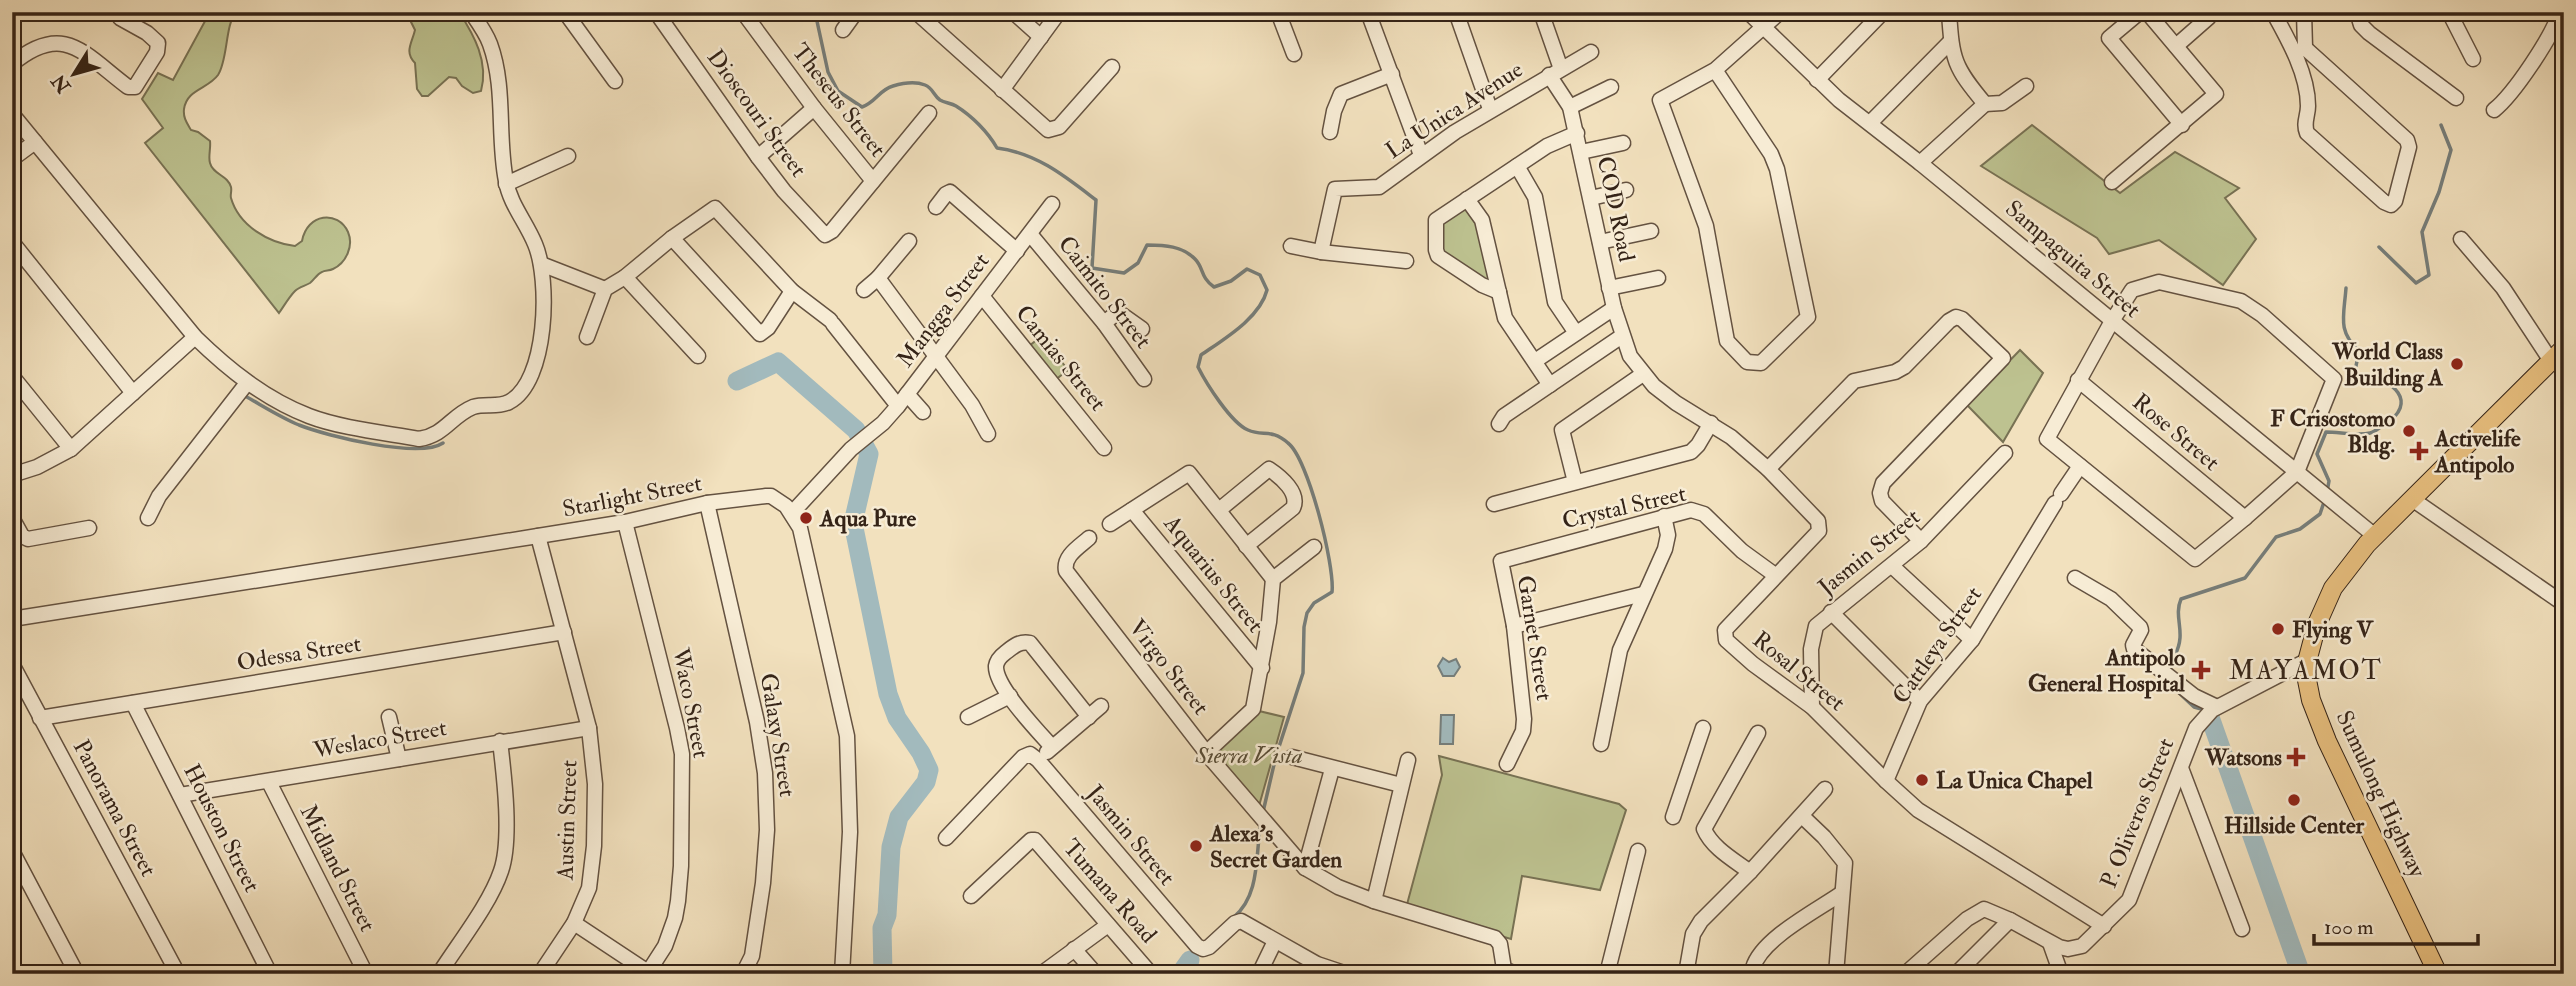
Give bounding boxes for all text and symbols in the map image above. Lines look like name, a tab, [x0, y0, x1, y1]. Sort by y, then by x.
street label: Theseus Street	[786, 37, 892, 163]
north arrow	[38, 38, 108, 108]
street label: Dioscouri Street	[701, 43, 813, 183]
street label: La Unica Avenue	[1380, 55, 1528, 165]
text: N	[46, 69, 77, 98]
street label: COD Road	[1591, 154, 1641, 264]
street label: Sampaguita Street	[1999, 194, 2147, 325]
street label: Caimito Street	[1052, 230, 1158, 354]
street label: Mangga Street	[891, 247, 995, 373]
street label: Camias Street	[1010, 299, 1112, 417]
place label: World Class Building A	[2331, 337, 2443, 393]
marker: World Class Building A	[2449, 356, 2465, 372]
street label: Rose Street	[2126, 387, 2226, 477]
place label: F Crisostomo Bldg.	[2270, 404, 2395, 460]
marker: F Crisostomo Bldg.	[2401, 423, 2417, 439]
place label: Activelife Antipolo	[2434, 424, 2521, 480]
marker: Activelife Antipolo	[2409, 441, 2429, 461]
street label: Starlight Street	[560, 468, 704, 524]
street label: Crystal Street	[1559, 479, 1689, 535]
street label: Jasmin Street	[1812, 502, 1926, 602]
place label: Aqua Pure	[819, 504, 917, 534]
street label: Aquarius Street	[1157, 509, 1270, 638]
marker: Aqua Pure	[798, 510, 814, 526]
street label: Garnet Street	[1511, 573, 1559, 703]
street label: Cattleya Street	[1886, 581, 1988, 709]
street label: Virgo Street	[1123, 613, 1215, 721]
place label: Flying V	[2292, 615, 2374, 645]
marker: Flying V	[2270, 621, 2286, 637]
street label: Rosal Street	[1747, 625, 1851, 717]
street label: Odessa Street	[235, 629, 363, 677]
place label: Antipolo General Hospital	[2028, 643, 2186, 699]
street label: Waco Street	[666, 645, 716, 760]
district label: MAYAMOT	[2229, 655, 2383, 687]
marker: Antipolo General Hospital	[2191, 660, 2211, 680]
street label: Galaxy Street	[754, 671, 802, 799]
street label: Sumulong Highway	[2330, 706, 2433, 883]
street label: Weslaco Street	[310, 713, 449, 765]
street label: P. Oliveros Street	[2094, 734, 2180, 892]
street label: Panorama Street	[67, 735, 163, 881]
park label: Sierra Vista	[1194, 741, 1303, 770]
place label: Watsons	[2204, 743, 2282, 772]
marker: Watsons	[2288, 749, 2304, 765]
street label: Houston Street	[177, 759, 267, 897]
street label: Austin Street	[550, 760, 584, 881]
place label: La Unica Chapel	[1936, 766, 2094, 796]
marker: La Unica Chapel	[1914, 772, 1930, 788]
street label: Jasmin Street	[1080, 778, 1181, 891]
marker: Hillside Center	[2286, 792, 2302, 808]
street label: Midland Street	[294, 800, 382, 936]
place label: Hillside Center	[2224, 811, 2365, 840]
place label: Alexa's Secret Garden	[1209, 819, 1342, 874]
street label: Tumana Road	[1057, 833, 1163, 949]
marker: Alexa's Secret Garden	[1188, 838, 1204, 854]
scale bar	[2314, 902, 2478, 946]
text: 100 m	[2324, 914, 2374, 941]

